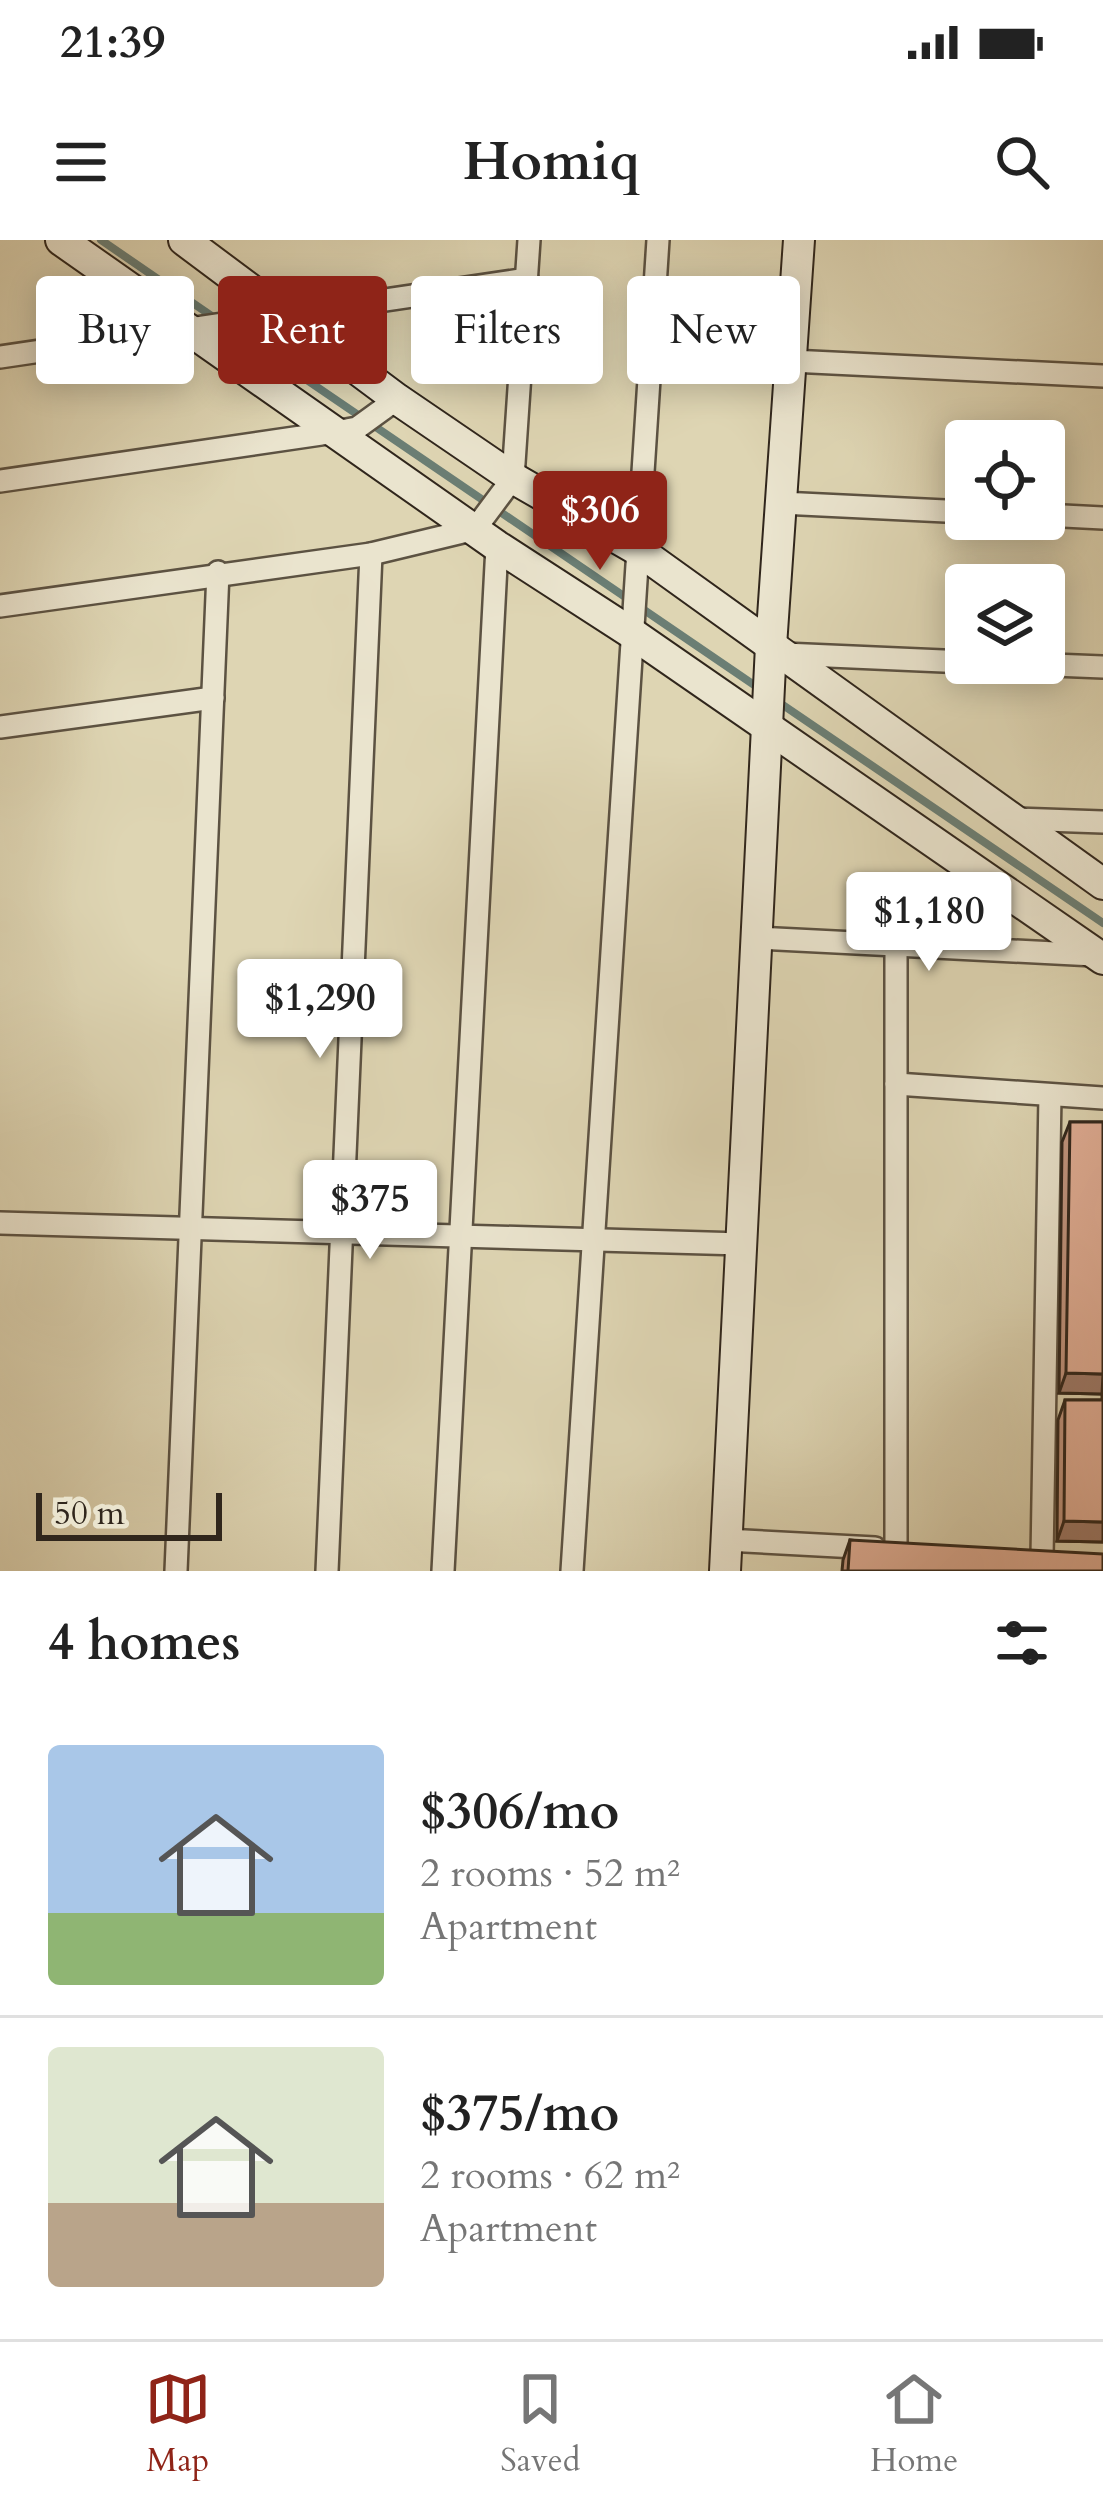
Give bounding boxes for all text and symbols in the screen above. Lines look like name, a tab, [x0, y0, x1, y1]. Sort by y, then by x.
text: 21:39	[60, 12, 165, 73]
text: Homiq	[463, 126, 640, 199]
icon: menu	[48, 129, 114, 195]
icon: search	[989, 129, 1055, 195]
chip: Buy	[36, 276, 194, 384]
chip: Rent	[218, 276, 387, 384]
chip: Filters	[411, 276, 603, 384]
chip: New	[627, 276, 800, 384]
map controls	[945, 420, 1065, 684]
button: locate	[945, 420, 1065, 540]
pin: $306	[529, 471, 671, 573]
text: $306	[560, 483, 640, 536]
button: layers	[945, 564, 1065, 684]
pin: $1,180	[831, 872, 1027, 974]
text: $1,180	[873, 884, 985, 937]
pin: $1,290	[222, 959, 418, 1061]
text: $1,290	[264, 971, 376, 1024]
pin: $375	[299, 1160, 441, 1262]
text: $375	[330, 1172, 410, 1225]
scale bar	[36, 1487, 222, 1540]
text: 50 m	[54, 1491, 125, 1536]
text: 4 homes	[48, 1608, 240, 1678]
icon: filters	[989, 1610, 1055, 1676]
text: $306/mo	[420, 1777, 619, 1847]
icon: home	[144, 1793, 288, 1937]
text: 2 rooms · 52 m²	[420, 1847, 680, 1900]
text: Apartment	[420, 1900, 597, 1953]
text: $375/mo	[420, 2079, 619, 2149]
icon: home	[144, 2095, 288, 2239]
text: 2 rooms · 62 m²	[420, 2149, 680, 2202]
text: Apartment	[420, 2202, 597, 2255]
tab: Map	[145, 2366, 211, 2483]
tab: Saved	[500, 2366, 580, 2483]
tab: Home	[870, 2366, 958, 2483]

